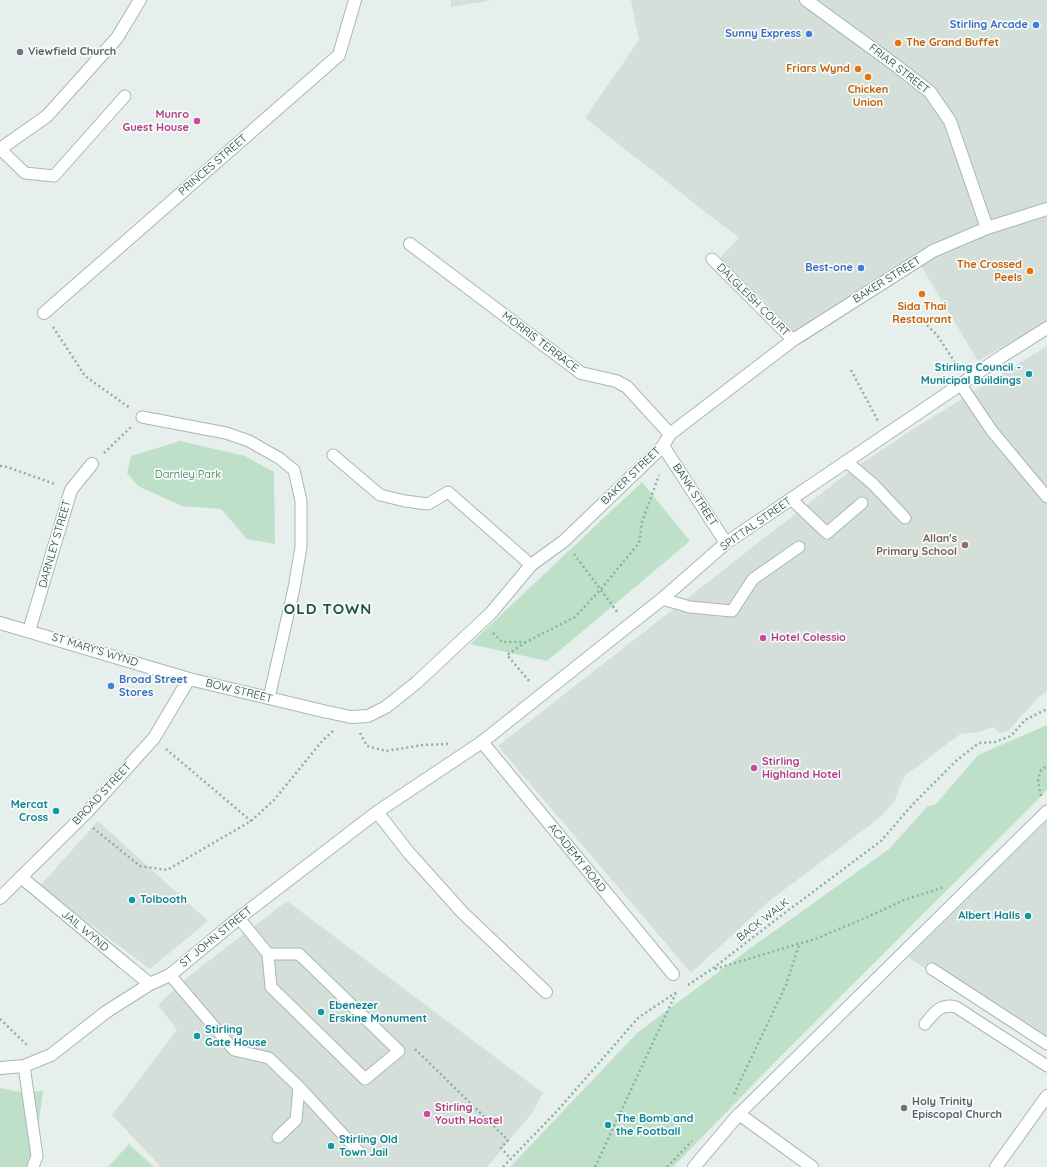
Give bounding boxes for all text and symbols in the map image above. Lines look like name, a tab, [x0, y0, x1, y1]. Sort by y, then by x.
place label: Stirling Arcade	[950, 18, 1028, 32]
marker: Stirling Arcade	[1031, 20, 1041, 30]
place label: Sunny Express	[725, 27, 801, 41]
marker: Sunny Express	[804, 29, 814, 39]
place label: The Grand Buffet	[906, 36, 999, 50]
marker: The Grand Buffet	[893, 38, 903, 48]
street label: FRIAR STREET	[866, 41, 932, 97]
place label: Viewfield Church	[28, 45, 116, 59]
marker: Viewfield Church	[15, 47, 25, 57]
place label: Friars Wynd	[786, 62, 850, 76]
marker: Friars Wynd	[853, 64, 863, 74]
marker: Chicken Union	[863, 72, 873, 82]
place label: Chicken Union	[848, 83, 888, 109]
place label: Munro Guest House	[122, 108, 189, 134]
marker: Munro Guest House	[192, 116, 202, 126]
street label: PRINCES STREET	[176, 132, 250, 198]
street label: BAKER STREET	[851, 254, 923, 306]
place label: The Crossed Peels	[957, 258, 1022, 284]
street label: DALGLEISH COURT	[714, 261, 792, 339]
place label: Best-one	[805, 261, 853, 275]
marker: Best-one	[856, 263, 866, 273]
marker: The Crossed Peels	[1025, 266, 1035, 276]
marker: Sida Thai Restaurant	[917, 289, 927, 299]
place label: Sida Thai Restaurant	[892, 300, 952, 326]
street label: MORRIS TERRACE	[499, 309, 581, 375]
place label: Stirling Council - Municipal Buildings	[921, 361, 1021, 387]
marker: Stirling Council - Municipal Buildings	[1024, 369, 1034, 379]
street label: BAKER STREET	[598, 444, 664, 508]
street label: BANK STREET	[670, 461, 720, 529]
park label: Darnley Park	[155, 468, 221, 482]
street label: SPITTAL STREET	[718, 495, 794, 553]
street label: DARNLEY STREET	[36, 498, 74, 590]
place label: Allan's Primary School	[876, 532, 957, 558]
marker: Allan's Primary School	[960, 540, 970, 550]
district label: OLD TOWN	[284, 600, 372, 618]
street label: ST MARY'S WYND	[50, 631, 140, 669]
place label: Hotel Colessio	[771, 631, 846, 645]
marker: Hotel Colessio	[758, 633, 768, 643]
place label: Broad Street Stores	[119, 673, 188, 699]
street label: BOW STREET	[204, 676, 274, 706]
marker: Broad Street Stores	[106, 681, 116, 691]
place label: Stirling Highland Hotel	[762, 755, 841, 781]
street label: BROAD STREET	[70, 760, 134, 828]
marker: Stirling Highland Hotel	[749, 763, 759, 773]
place label: Mercat Cross	[11, 798, 48, 824]
marker: Mercat Cross	[51, 806, 61, 816]
street label: ACADEMY ROAD	[545, 821, 609, 895]
place label: Tolbooth	[140, 893, 187, 907]
marker: Tolbooth	[127, 895, 137, 905]
street label: BACK WALK	[734, 896, 792, 944]
street label: ST JOHN STREET	[177, 904, 255, 970]
street label: JAIL WYND	[59, 907, 111, 955]
place label: Albert Halls	[958, 909, 1020, 923]
marker: Albert Halls	[1023, 911, 1033, 921]
place label: Ebenezer Erskine Monument	[329, 999, 427, 1025]
marker: Ebenezer Erskine Monument	[316, 1007, 326, 1017]
place label: Stirling Gate House	[205, 1023, 267, 1049]
marker: Stirling Gate House	[192, 1031, 202, 1041]
place label: Holy Trinity Episcopal Church	[912, 1095, 1002, 1121]
place label: Stirling Youth Hostel	[435, 1101, 502, 1127]
marker: Holy Trinity Episcopal Church	[899, 1103, 909, 1113]
marker: Stirling Youth Hostel	[422, 1109, 432, 1119]
place label: The Bomb and the Football	[616, 1112, 693, 1138]
marker: The Bomb and the Football	[603, 1120, 613, 1130]
place label: Stirling Old Town Jail	[339, 1133, 398, 1159]
marker: Stirling Old Town Jail	[326, 1141, 336, 1151]

